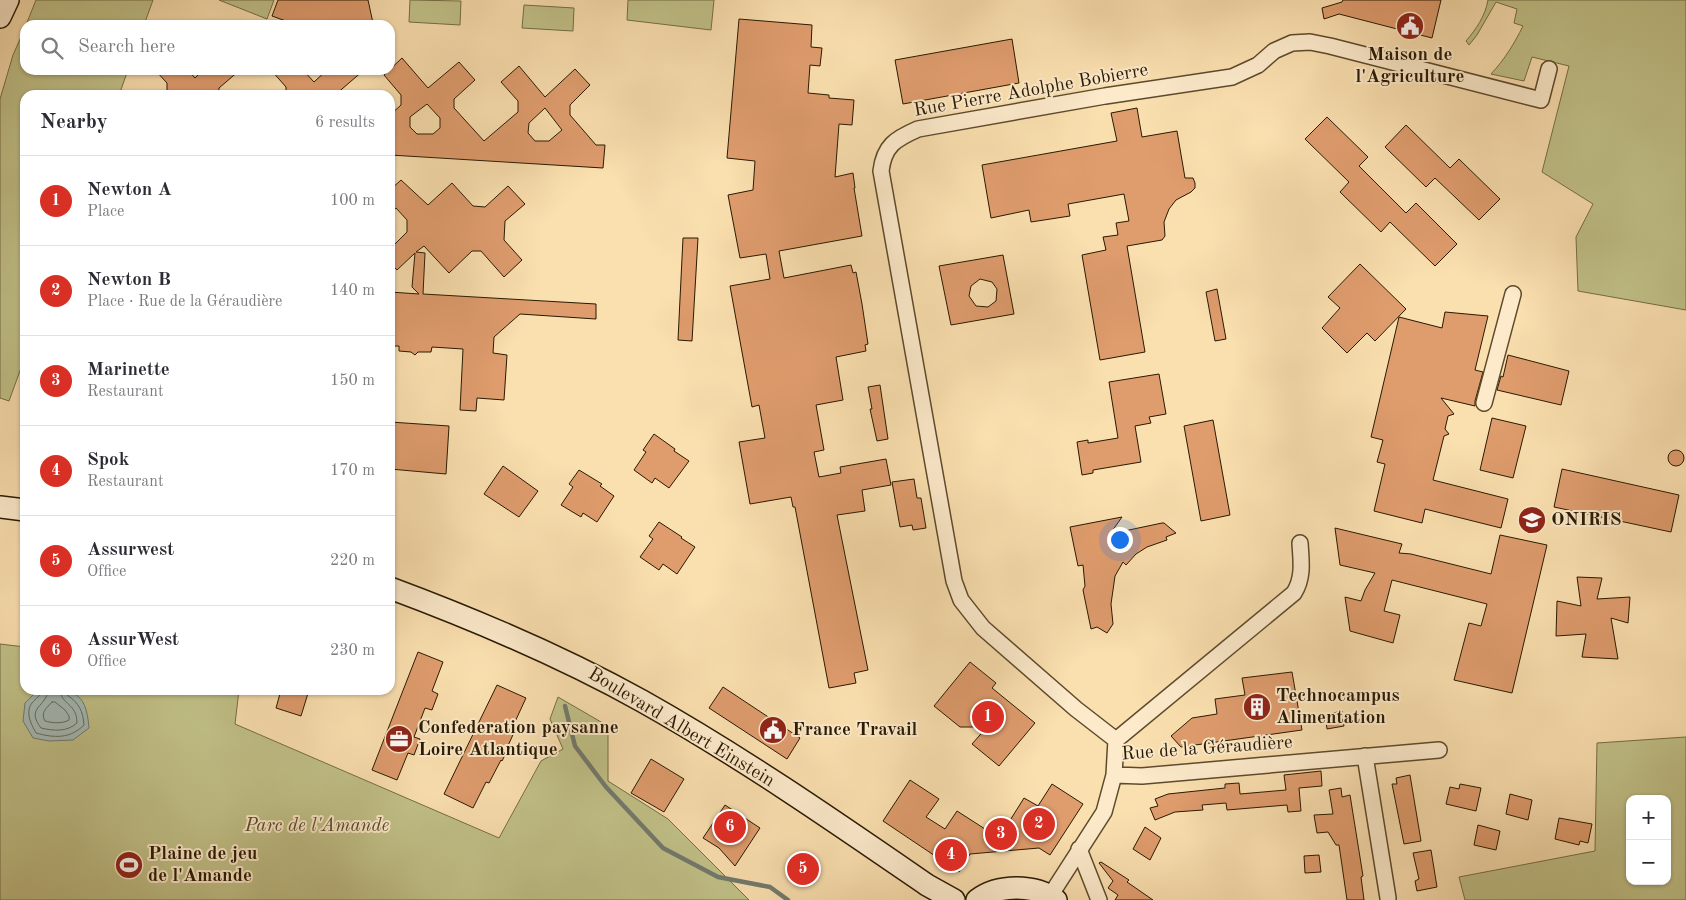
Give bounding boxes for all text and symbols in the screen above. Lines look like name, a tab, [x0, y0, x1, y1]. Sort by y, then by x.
public building icon: Maison de l'Agriculture	[1395, 11, 1425, 41]
search box	[20, 20, 395, 75]
icon: search	[38, 34, 66, 62]
text: Search here	[78, 38, 175, 57]
place label: Maison de l'Agriculture	[1356, 46, 1464, 87]
street label: Rue Pierre Adolphe Bobierre	[912, 61, 1150, 121]
text: Nearby	[40, 112, 108, 133]
text: 6 results	[315, 115, 375, 131]
text: Newton A	[87, 181, 172, 200]
text: 1	[51, 193, 61, 209]
text: 100 m	[330, 193, 375, 209]
text: Place	[87, 204, 124, 220]
text: Newton B	[87, 271, 171, 290]
text: 2	[51, 283, 61, 299]
text: 140 m	[330, 283, 375, 299]
text: Place · Rue de la Géraudière	[87, 294, 282, 310]
text: Marinette	[87, 361, 170, 380]
text: 3	[51, 373, 61, 389]
text: 150 m	[330, 373, 375, 389]
text: Restaurant	[87, 384, 164, 400]
text: Spok	[87, 451, 129, 470]
text: 4	[51, 463, 61, 479]
text: 170 m	[330, 463, 375, 479]
text: Restaurant	[87, 474, 164, 490]
school or university icon: ONIRIS	[1517, 505, 1547, 535]
place label: ONIRIS	[1551, 511, 1621, 530]
your location	[1107, 527, 1133, 553]
text: Assurwest	[87, 541, 174, 560]
text: 5	[51, 553, 61, 569]
text: 220 m	[330, 553, 375, 569]
text: Office	[87, 564, 126, 580]
text: AssurWest	[87, 631, 179, 650]
text: 6	[51, 643, 61, 659]
text: 230 m	[330, 643, 375, 659]
text: Office	[87, 654, 126, 670]
street label: Boulevard Albert Einstein	[584, 665, 778, 791]
place label: Technocampus Alimentation	[1276, 687, 1400, 728]
building icon: Technocampus Alimentation	[1242, 692, 1272, 722]
pin: 1	[972, 698, 1004, 736]
public building icon: France Travail	[758, 715, 788, 745]
place label: Confederation paysanne Loire Atlantique	[418, 719, 619, 760]
place label: France Travail	[792, 721, 918, 740]
office icon: Confederation paysanne Loire Atlantique	[384, 724, 414, 754]
street label: Rue de la Géraudière	[1121, 734, 1293, 764]
map controls	[1626, 795, 1671, 885]
button: +	[1626, 795, 1671, 840]
pin: 2	[1023, 805, 1055, 843]
pin: 6	[714, 808, 746, 846]
pin: 3	[985, 815, 1017, 853]
park label: Parc de l'Amande	[244, 817, 390, 836]
pin: 4	[935, 836, 967, 874]
button: −	[1626, 840, 1671, 885]
place label: Plaine de jeu de l'Amande	[148, 845, 257, 886]
sports icon: Plaine de jeu de l'Amande	[114, 850, 144, 880]
pin: 5	[787, 850, 819, 888]

